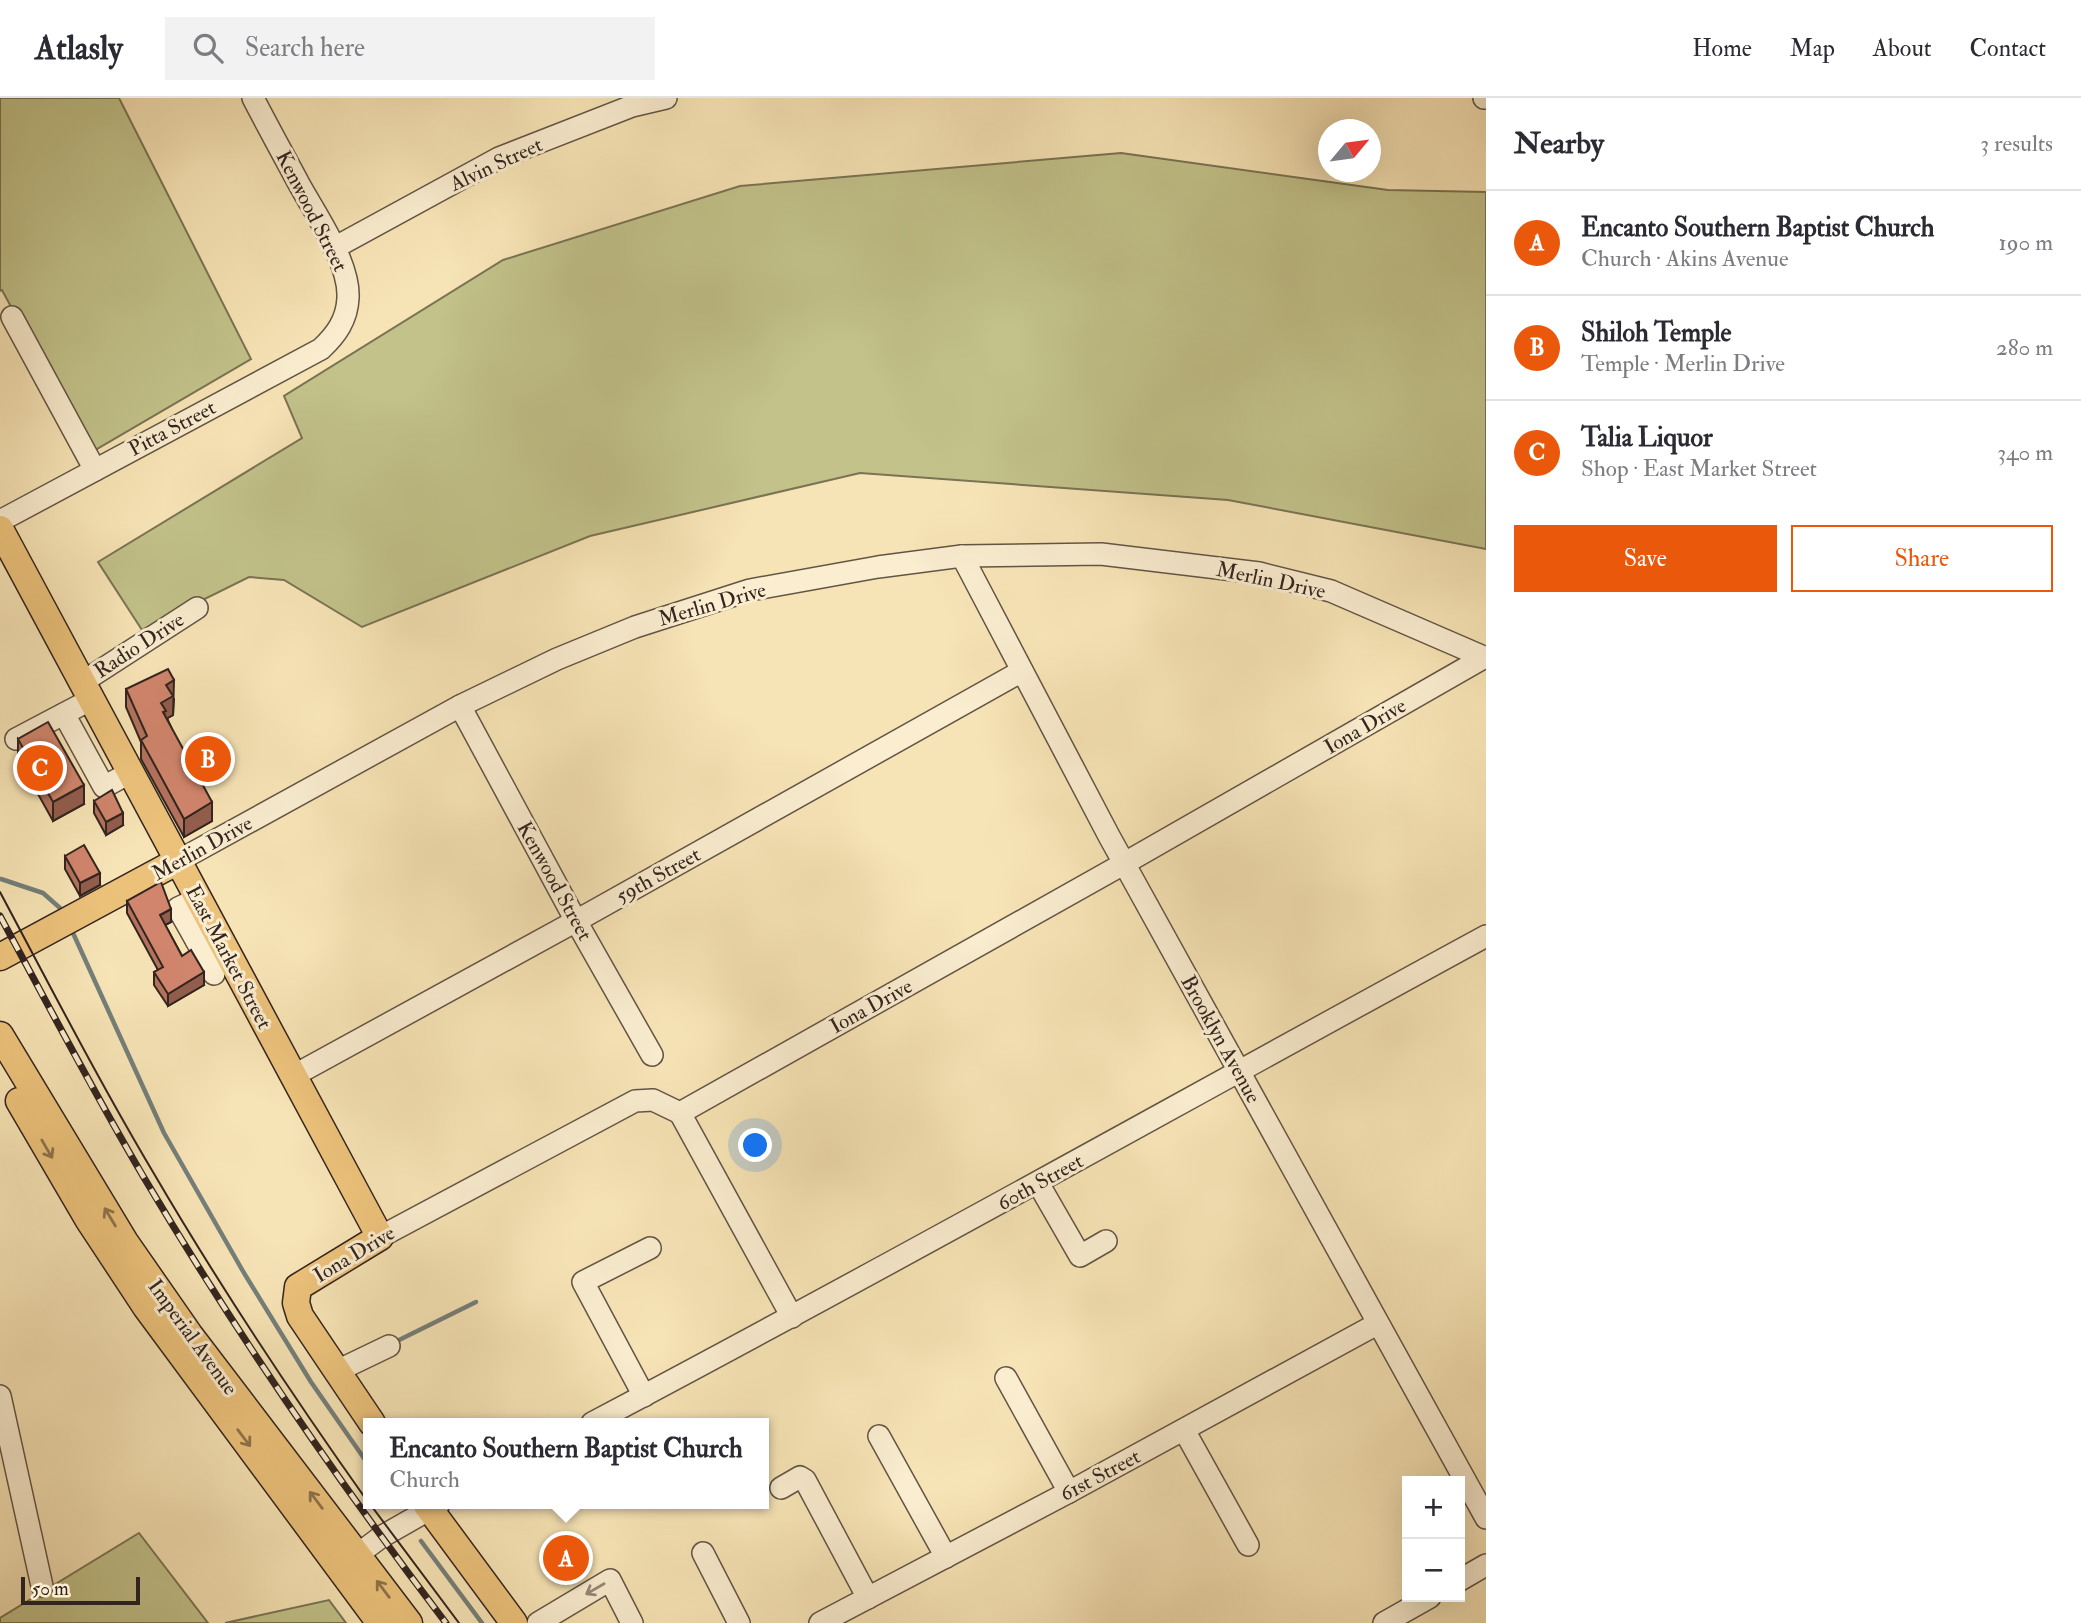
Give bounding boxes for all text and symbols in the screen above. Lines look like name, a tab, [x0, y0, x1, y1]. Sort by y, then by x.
search box	[165, 17, 655, 80]
text: Atlasly	[35, 28, 123, 69]
icon: search	[189, 29, 227, 67]
text: Search here	[245, 32, 365, 64]
text: Home	[1692, 33, 1752, 64]
text: Map	[1790, 33, 1835, 64]
text: About	[1873, 33, 1932, 64]
text: Contact	[1970, 33, 2046, 64]
north arrow	[1318, 119, 1381, 182]
text: Nearby	[1514, 125, 1604, 162]
text: 3 results	[1980, 129, 2053, 158]
street label: Alvin Street	[445, 131, 547, 198]
street label: Kenwood Street	[270, 146, 354, 276]
text: Encanto Southern Baptist Church	[1581, 212, 1934, 244]
text: A	[1530, 228, 1544, 257]
text: 190 m	[1999, 228, 2053, 257]
text: Church · Akins Avenue	[1581, 244, 1789, 273]
text: Shiloh Temple	[1581, 317, 1731, 349]
text: B	[1529, 333, 1545, 362]
text: 280 m	[1996, 333, 2053, 362]
text: Temple · Merlin Drive	[1581, 349, 1785, 378]
street label: Pitta Street	[124, 394, 221, 463]
text: Talia Liquor	[1581, 422, 1713, 454]
text: C	[1529, 438, 1545, 467]
text: 340 m	[1997, 438, 2053, 467]
text: Shop · East Market Street	[1581, 454, 1817, 483]
button: Save	[1514, 525, 1777, 592]
button: Share	[1791, 525, 2053, 592]
street label: Merlin Drive	[1214, 556, 1328, 605]
street label: Merlin Drive	[655, 576, 769, 633]
street label: Radio Drive	[89, 606, 190, 685]
street label: Iona Drive	[1319, 692, 1411, 761]
pin: B	[185, 733, 231, 785]
pin: C	[17, 742, 63, 794]
street label: Merlin Drive	[147, 810, 257, 887]
street label: Kenwood Street	[511, 817, 598, 946]
street label: 59th Street	[611, 841, 706, 910]
street label: East Market Street	[179, 881, 278, 1034]
street label: Brooklyn Avenue	[1174, 971, 1267, 1108]
street label: Iona Drive	[825, 973, 917, 1040]
your location	[738, 1128, 772, 1162]
one-way arrow	[40, 1138, 54, 1158]
street label: 60th Street	[993, 1148, 1088, 1217]
one-way arrow	[102, 1208, 116, 1228]
street label: Iona Drive	[309, 1219, 400, 1289]
street label: Imperial Avenue	[141, 1274, 244, 1401]
popup	[363, 1418, 769, 1509]
one-way arrow	[236, 1428, 251, 1447]
text: Encanto Southern Baptist Church	[389, 1433, 743, 1465]
street label: 61st Street	[1055, 1443, 1145, 1508]
text: Church	[389, 1465, 460, 1494]
map controls	[1402, 1476, 1465, 1602]
button: +	[1402, 1476, 1465, 1539]
one-way arrow	[308, 1491, 323, 1510]
pin: A	[543, 1532, 589, 1584]
button: −	[1402, 1539, 1465, 1602]
scale bar	[21, 1574, 140, 1606]
text: 50 m	[32, 1577, 69, 1601]
one-way arrow	[375, 1580, 390, 1599]
one-way arrow	[585, 1582, 605, 1596]

